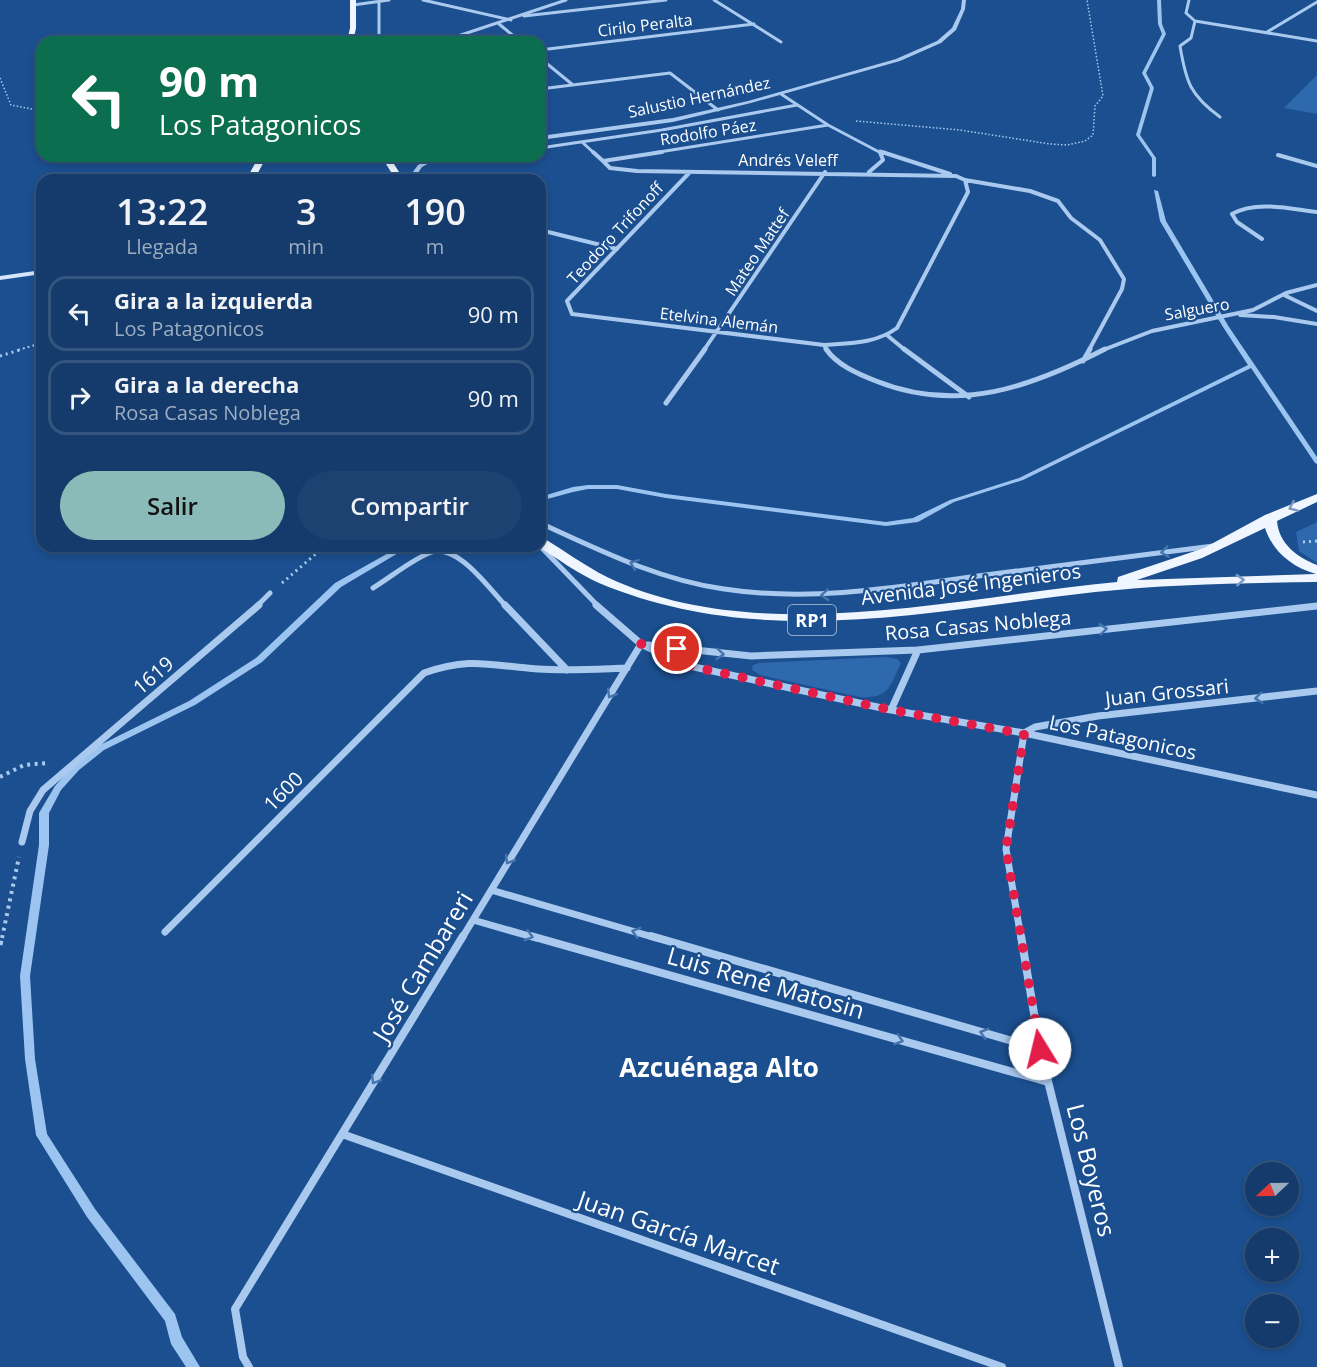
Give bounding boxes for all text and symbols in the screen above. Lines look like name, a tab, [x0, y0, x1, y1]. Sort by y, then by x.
street label: Cirilo Peralta	[596, 8, 694, 42]
text: 90 m	[159, 52, 259, 109]
icon: left	[60, 60, 138, 138]
street label: Salustio Hernández	[626, 71, 772, 123]
text: Los Patagonicos	[159, 106, 361, 143]
street label: Rodolfo Páez	[658, 114, 758, 150]
street label: Andrés Veleff	[738, 149, 839, 171]
street label: Teodoro Trifonoff	[562, 176, 669, 289]
text: 13:22	[116, 187, 208, 236]
text: 3	[296, 187, 317, 236]
text: 190	[404, 187, 466, 236]
street label: Mateo Mattef	[720, 203, 795, 300]
text: Llegada	[126, 233, 198, 260]
text: min	[288, 233, 324, 260]
text: m	[426, 233, 444, 260]
text: Gira a la izquierda	[114, 285, 313, 315]
street label: Salguero	[1163, 292, 1231, 326]
icon: left	[63, 297, 96, 330]
text: 90 m	[468, 299, 519, 329]
street label: Etelvina Alemán	[659, 302, 779, 338]
text: Los Patagonicos	[114, 315, 264, 342]
text: Gira a la derecha	[114, 369, 299, 399]
icon: right	[63, 381, 96, 414]
text: 90 m	[468, 383, 519, 413]
text: Rosa Casas Noblega	[114, 399, 301, 426]
button: Salir	[60, 471, 285, 540]
button: Compartir	[297, 471, 522, 540]
one-way arrow	[1288, 500, 1299, 512]
one-way arrow	[1160, 545, 1169, 558]
street label: Avenida José Ingenieros	[860, 557, 1082, 611]
one-way arrow	[630, 559, 640, 572]
one-way arrow	[1235, 573, 1244, 586]
one-way arrow	[821, 589, 830, 602]
street label: Rosa Casas Noblega	[884, 603, 1072, 647]
road number: RP1	[788, 605, 836, 635]
pin	[651, 623, 702, 674]
one-way arrow	[1098, 623, 1107, 636]
icon: arrive	[660, 632, 693, 665]
one-way arrow	[716, 647, 725, 660]
street label: 1619	[127, 650, 179, 700]
street label: Juan Grossari	[1102, 672, 1230, 712]
one-way arrow	[606, 688, 618, 698]
one-way arrow	[1254, 691, 1263, 704]
street label: Los Patagonicos	[1047, 708, 1199, 766]
street label: 1600	[257, 765, 309, 817]
one-way arrow	[505, 854, 517, 864]
street label: José Cambareri	[363, 885, 480, 1049]
one-way arrow	[631, 927, 642, 939]
one-way arrow	[523, 929, 534, 941]
street label: Luis René Matosin	[663, 938, 869, 1026]
position arrow	[1008, 1017, 1072, 1081]
one-way arrow	[979, 1028, 990, 1040]
one-way arrow	[893, 1033, 904, 1045]
district label: Azcuénaga Alto	[619, 1049, 819, 1085]
one-way arrow	[370, 1074, 382, 1084]
street label: Los Boyeros	[1060, 1100, 1124, 1240]
north arrow	[1245, 1162, 1299, 1216]
map controls	[1245, 1162, 1299, 1348]
street label: Juan García Marcet	[572, 1181, 784, 1282]
button: +	[1245, 1228, 1299, 1282]
button: −	[1245, 1294, 1299, 1348]

